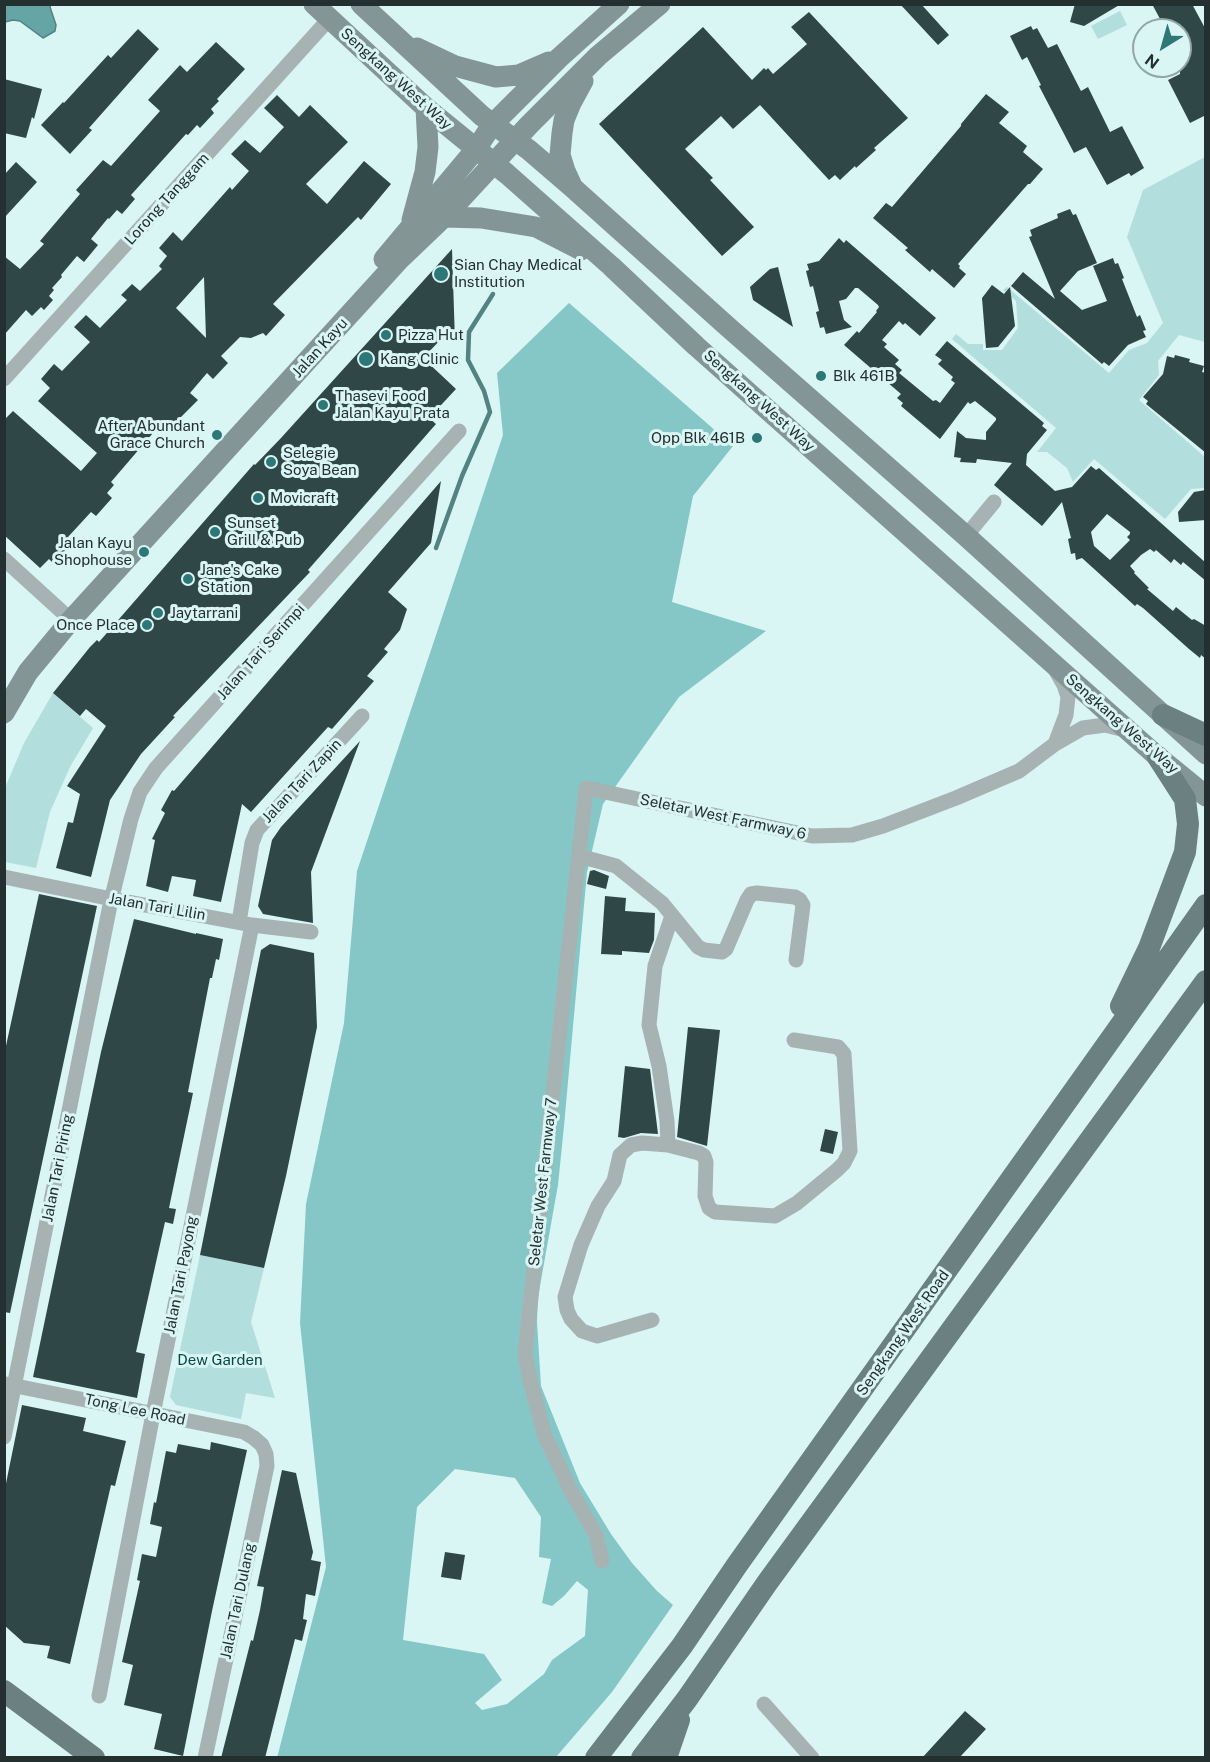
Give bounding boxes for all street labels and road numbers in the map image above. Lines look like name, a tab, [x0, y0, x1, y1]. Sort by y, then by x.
street label: Sengkang West Way	[337, 24, 455, 134]
street label: Lorong Tanggam	[121, 149, 213, 249]
street label: Jalan Kayu	[289, 314, 351, 382]
street label: Sengkang West Way	[700, 346, 818, 456]
street label: Jalan Tari Serimpi	[213, 600, 309, 704]
street label: Sengkang West Way	[1062, 670, 1182, 778]
street label: Jalan Tari Zapin	[259, 735, 345, 827]
street label: Seletar West Farmway 6	[638, 791, 808, 843]
street label: Jalan Tari Lilin	[107, 890, 207, 924]
street label: Seletar West Farmway 7	[525, 1097, 561, 1267]
street label: Jalan Tari Piring	[39, 1112, 77, 1224]
street label: Jalan Tari Payong	[161, 1214, 201, 1336]
street label: Sengkang West Road	[853, 1267, 953, 1399]
street label: Tong Lee Road	[83, 1391, 187, 1429]
street label: Jalan Tari Dulang	[217, 1541, 259, 1661]

